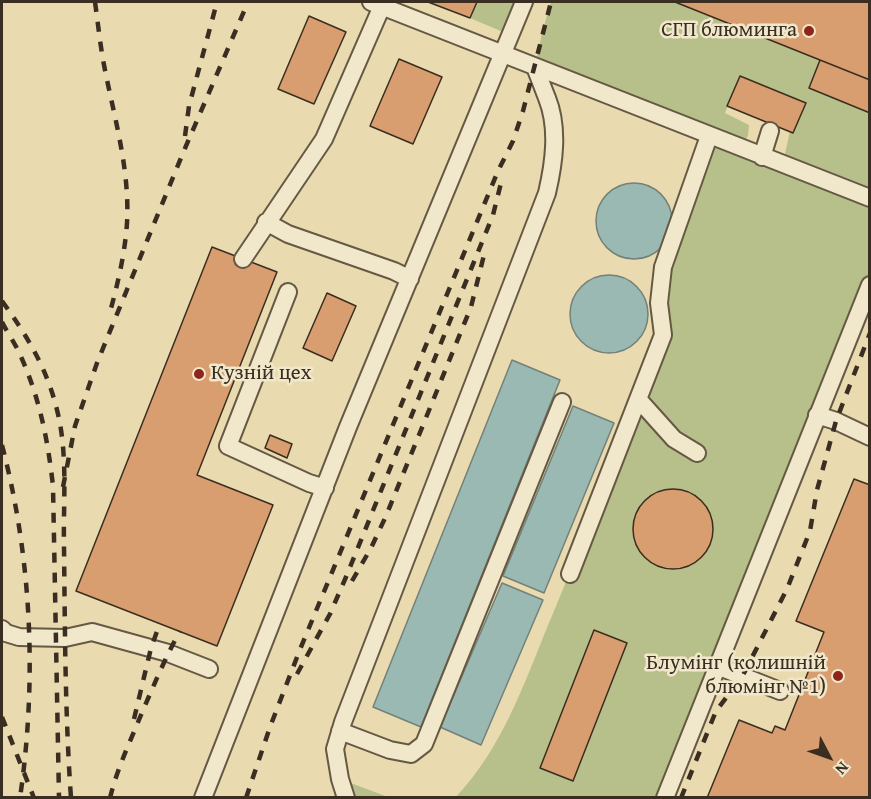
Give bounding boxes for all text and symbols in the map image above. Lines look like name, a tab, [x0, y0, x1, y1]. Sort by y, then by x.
place label: СГП блюминга	[661, 18, 797, 44]
marker: СГП блюминга	[802, 24, 816, 38]
place label: Кузній цех	[211, 361, 311, 387]
marker: Кузній цех	[192, 367, 206, 381]
place label: Блумінг (колишній блюмінг №1)	[646, 651, 826, 701]
marker: Блумінг (колишній блюмінг №1)	[831, 669, 845, 683]
north arrow	[799, 727, 859, 787]
text: N	[830, 757, 855, 781]

